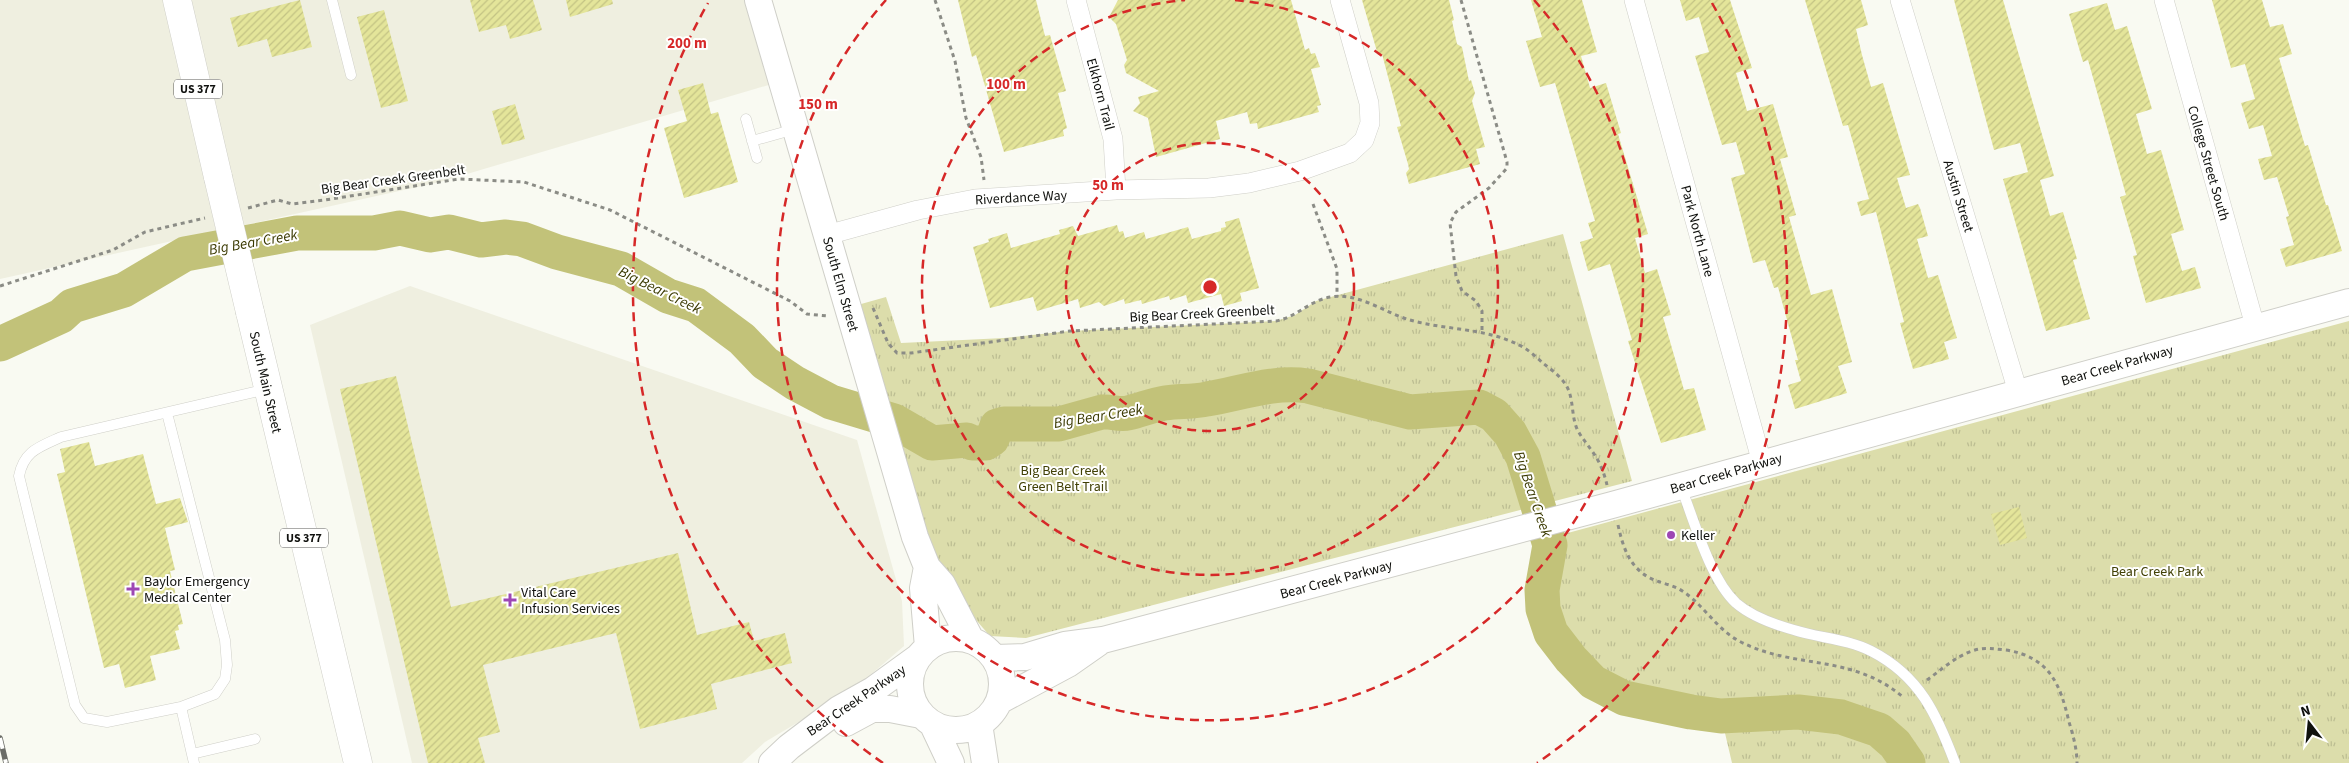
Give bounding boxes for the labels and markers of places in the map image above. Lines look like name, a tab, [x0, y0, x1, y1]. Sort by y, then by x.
centre of rings	[1201, 278, 1219, 296]
place label: Keller	[1681, 526, 1715, 546]
marker: Keller	[1665, 529, 1677, 541]
place label: Baylor Emergency Medical Center	[144, 572, 250, 608]
marker: Baylor Emergency Medical Center	[126, 582, 140, 596]
place label: Vital Care Infusion Services	[521, 583, 620, 619]
marker: Vital Care Infusion Services	[503, 593, 517, 607]

